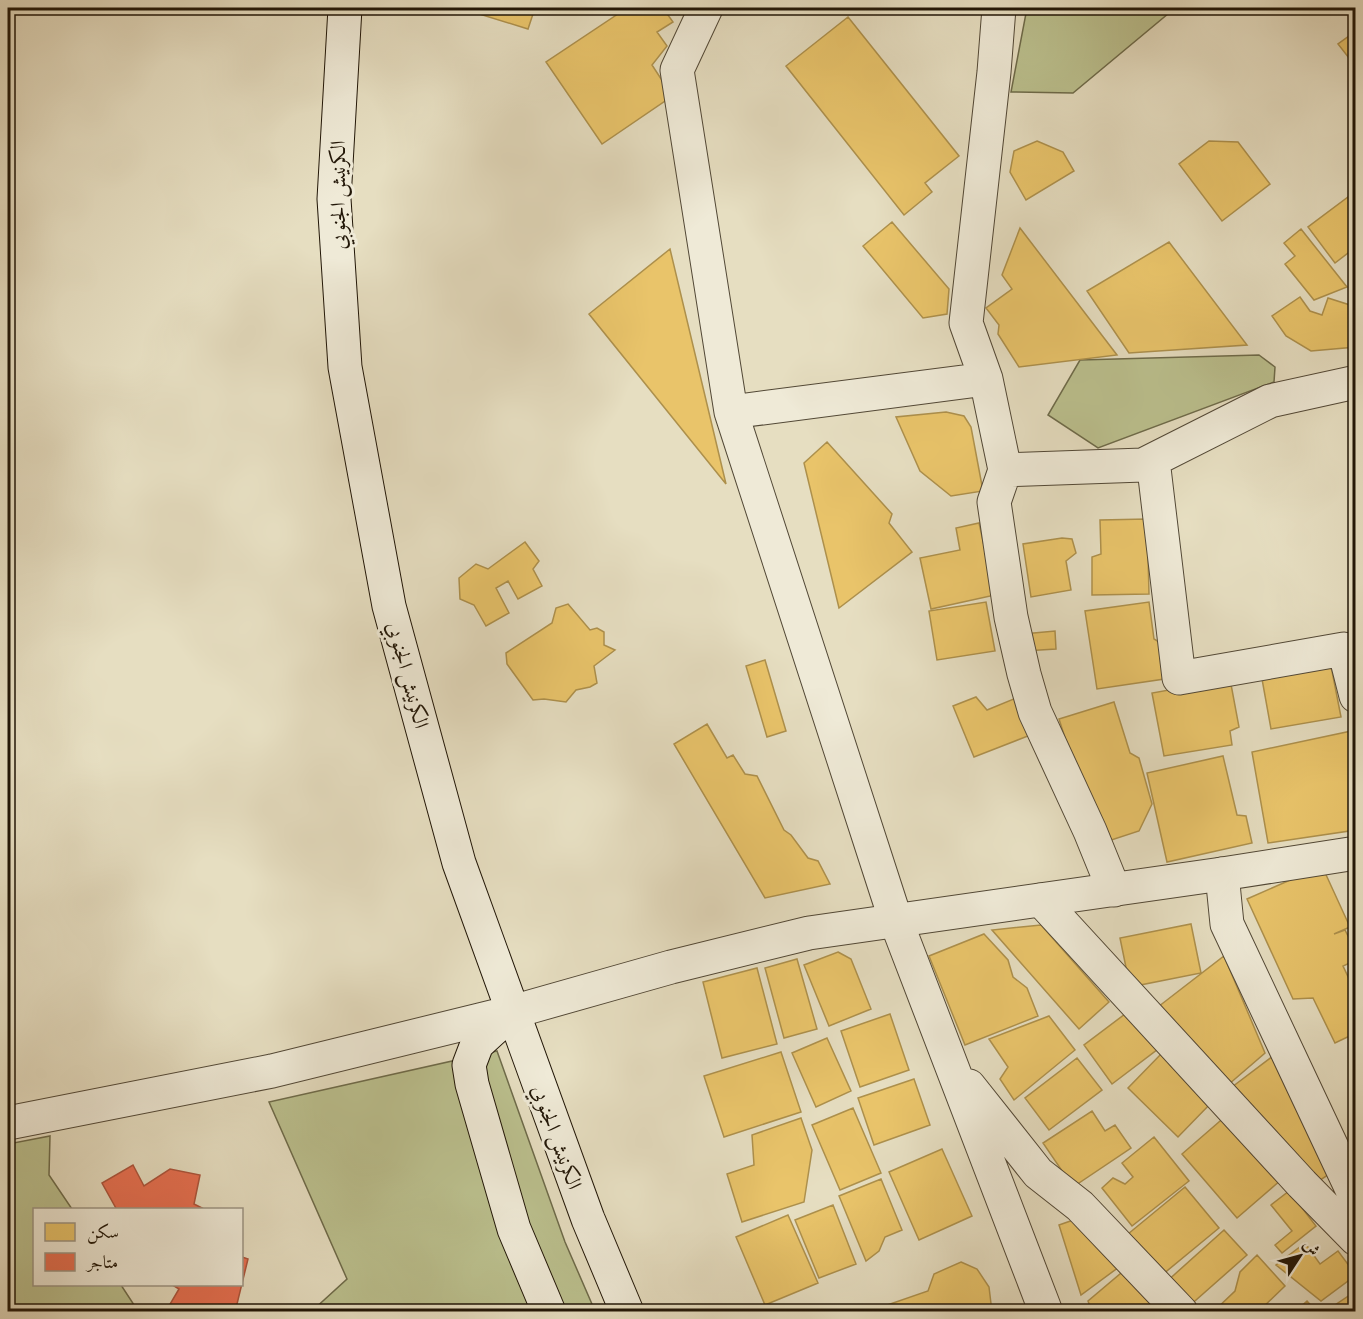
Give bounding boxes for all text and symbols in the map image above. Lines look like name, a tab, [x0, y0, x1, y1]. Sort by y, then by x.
street label: الكرنيش الجنوبي	[326, 140, 355, 250]
street label: الكرنيش الجنوبي	[377, 619, 434, 732]
street label: الكرنيش الجنوبي	[522, 1082, 587, 1194]
legend	[33, 1208, 243, 1286]
text: سكن	[87, 1222, 119, 1244]
north arrow	[1270, 1226, 1330, 1286]
text: ش	[1299, 1235, 1324, 1260]
text: متاجر	[85, 1252, 118, 1274]

